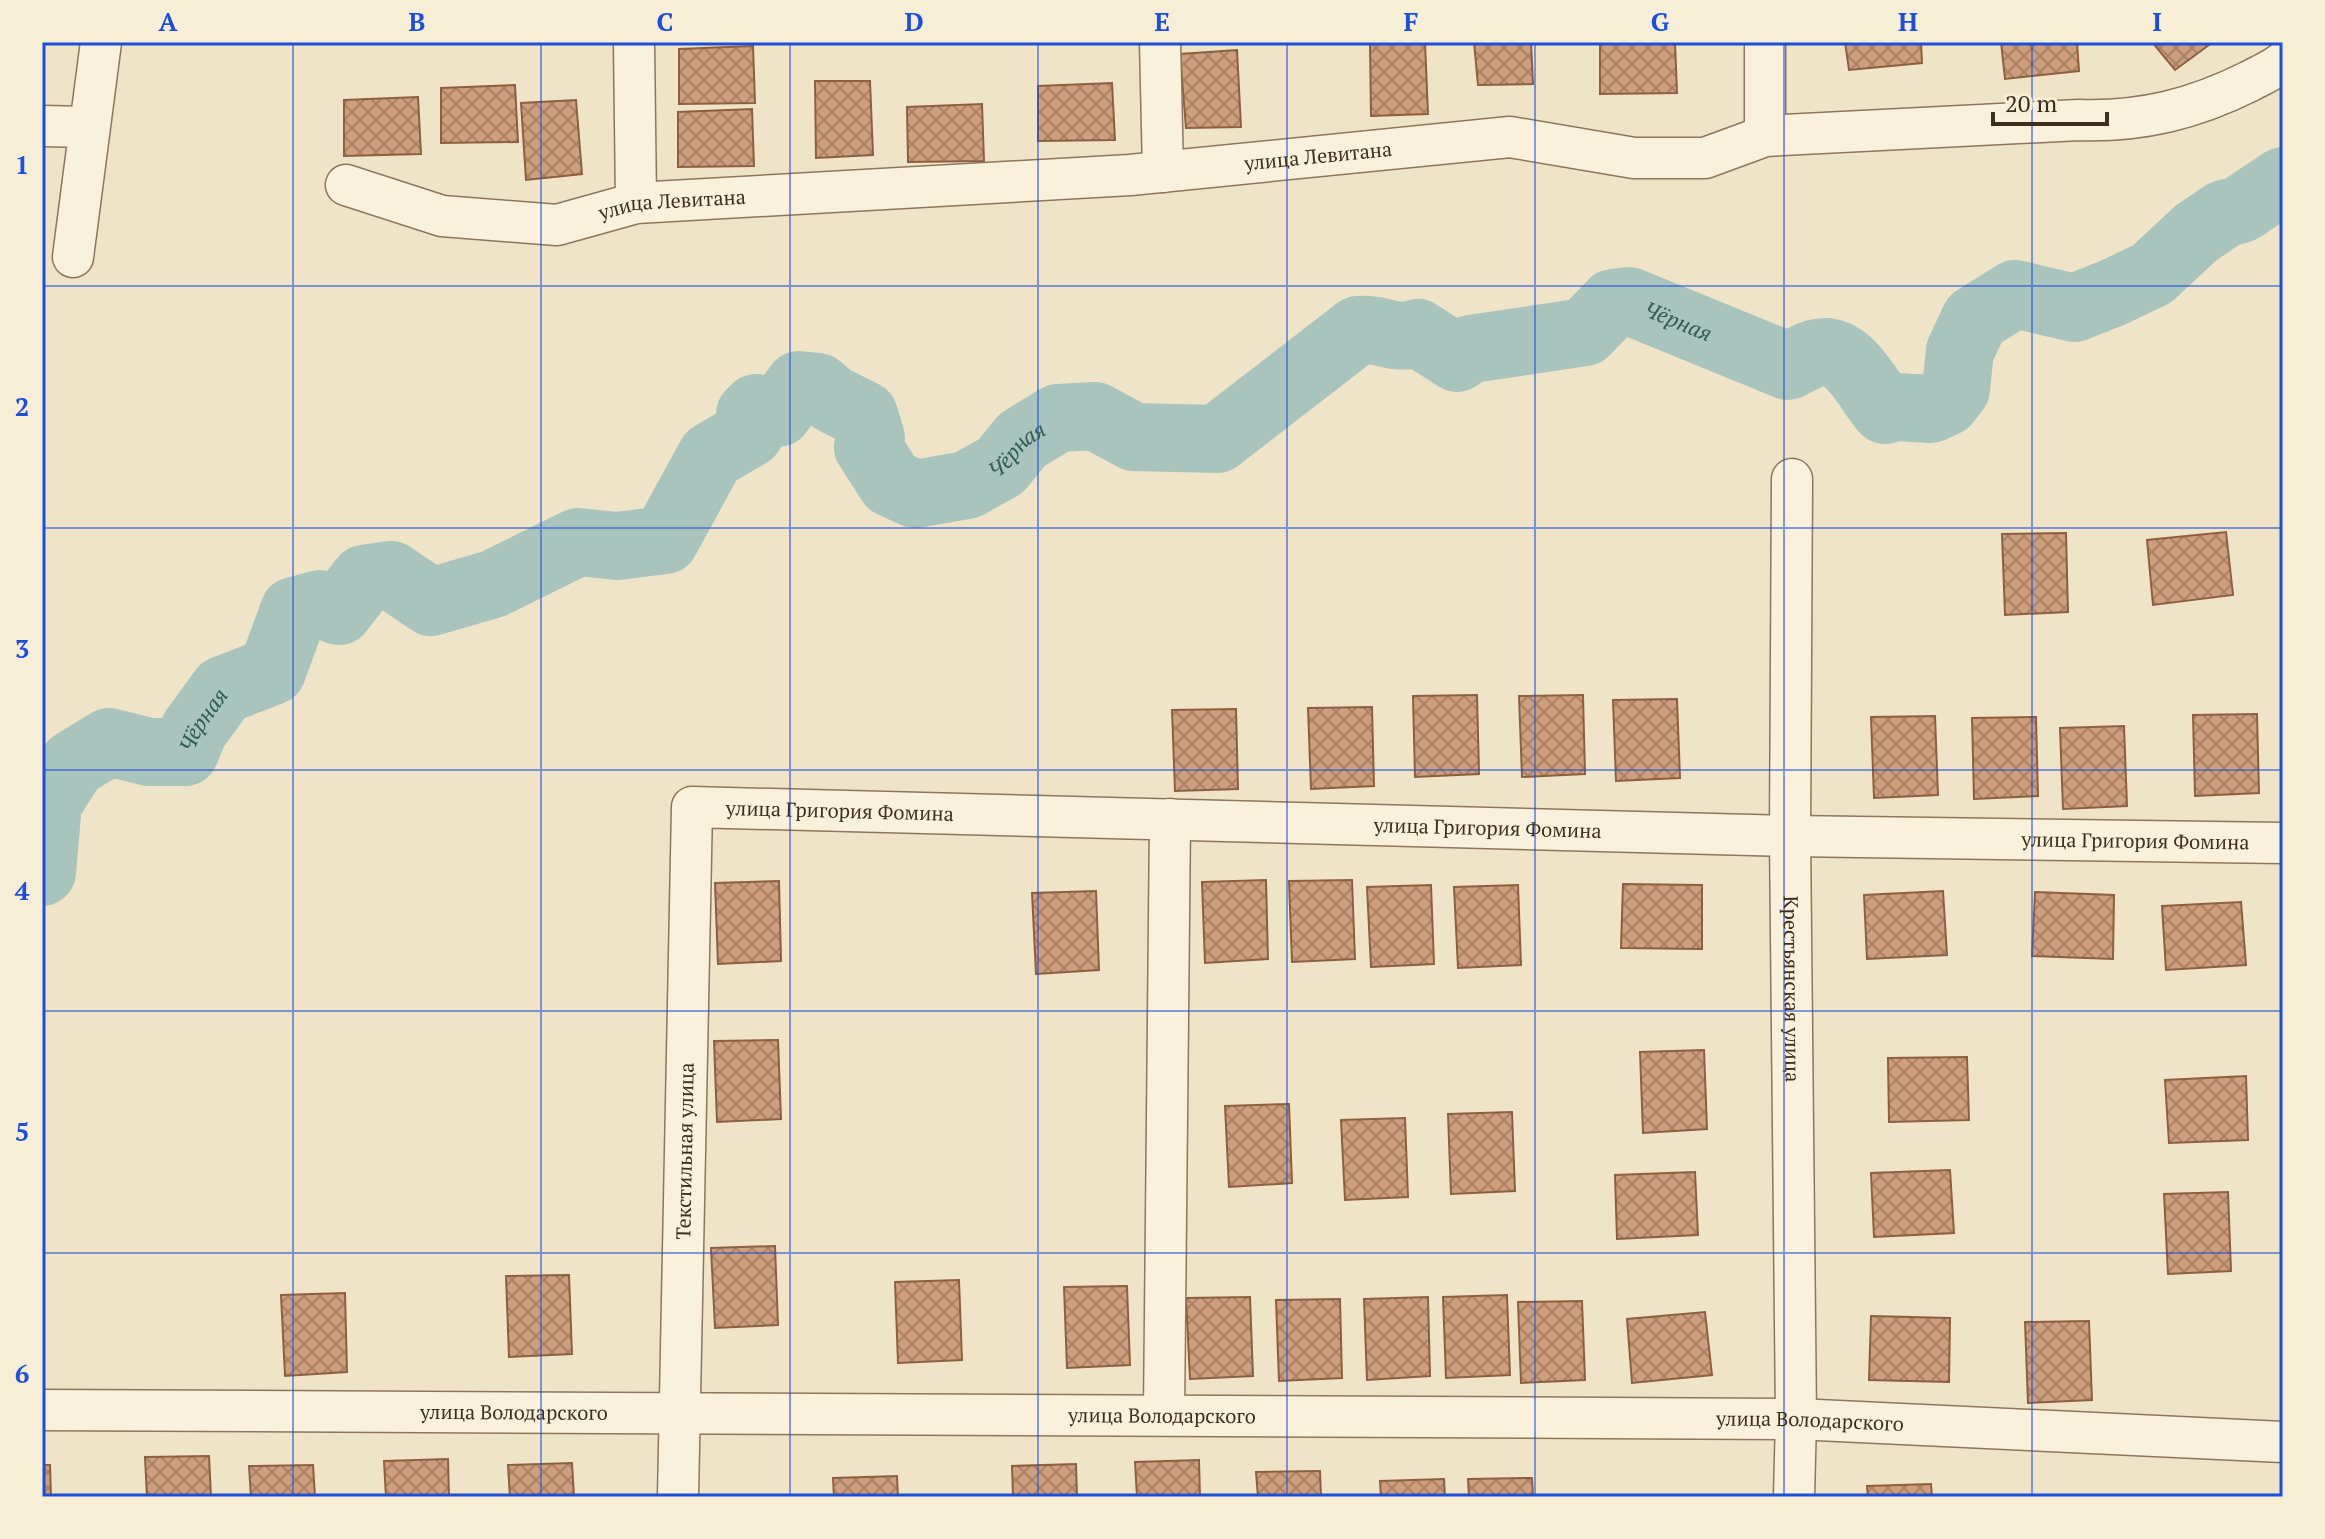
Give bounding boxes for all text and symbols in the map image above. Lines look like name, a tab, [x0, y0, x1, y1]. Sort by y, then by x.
text: A	[159, 4, 178, 38]
text: B	[409, 4, 425, 38]
text: C	[657, 4, 673, 38]
text: D	[904, 4, 924, 38]
text: E	[1154, 4, 1170, 38]
text: F	[1404, 4, 1419, 38]
text: G	[1651, 4, 1670, 38]
text: H	[1898, 4, 1918, 38]
text: I	[2152, 4, 2162, 38]
scale bar	[1993, 76, 2107, 126]
text: 20 m	[2005, 87, 2057, 119]
street label: улица Левитана	[1242, 135, 1393, 177]
text: 1	[15, 147, 29, 181]
street label: улица Левитана	[594, 183, 747, 226]
water label: Чёрная	[1640, 294, 1717, 347]
text: 2	[15, 389, 29, 423]
water label: Чёрная	[983, 414, 1050, 484]
text: 3	[15, 631, 29, 665]
water label: Чёрная	[172, 682, 234, 756]
street label: улица Григория Фомина	[724, 794, 954, 827]
street label: улица Григория Фомина	[1372, 811, 1602, 844]
street label: улица Григория Фомина	[2020, 825, 2250, 856]
text: 4	[15, 873, 30, 907]
street label: Крестьянская улица	[1778, 895, 1807, 1083]
street label: Текстильная улица	[669, 1062, 700, 1240]
text: 5	[15, 1114, 29, 1148]
text: 6	[15, 1356, 29, 1390]
street label: улица Володарского	[419, 1398, 608, 1426]
street label: улица Володарского	[1067, 1401, 1256, 1429]
street label: улица Володарского	[1715, 1405, 1905, 1437]

